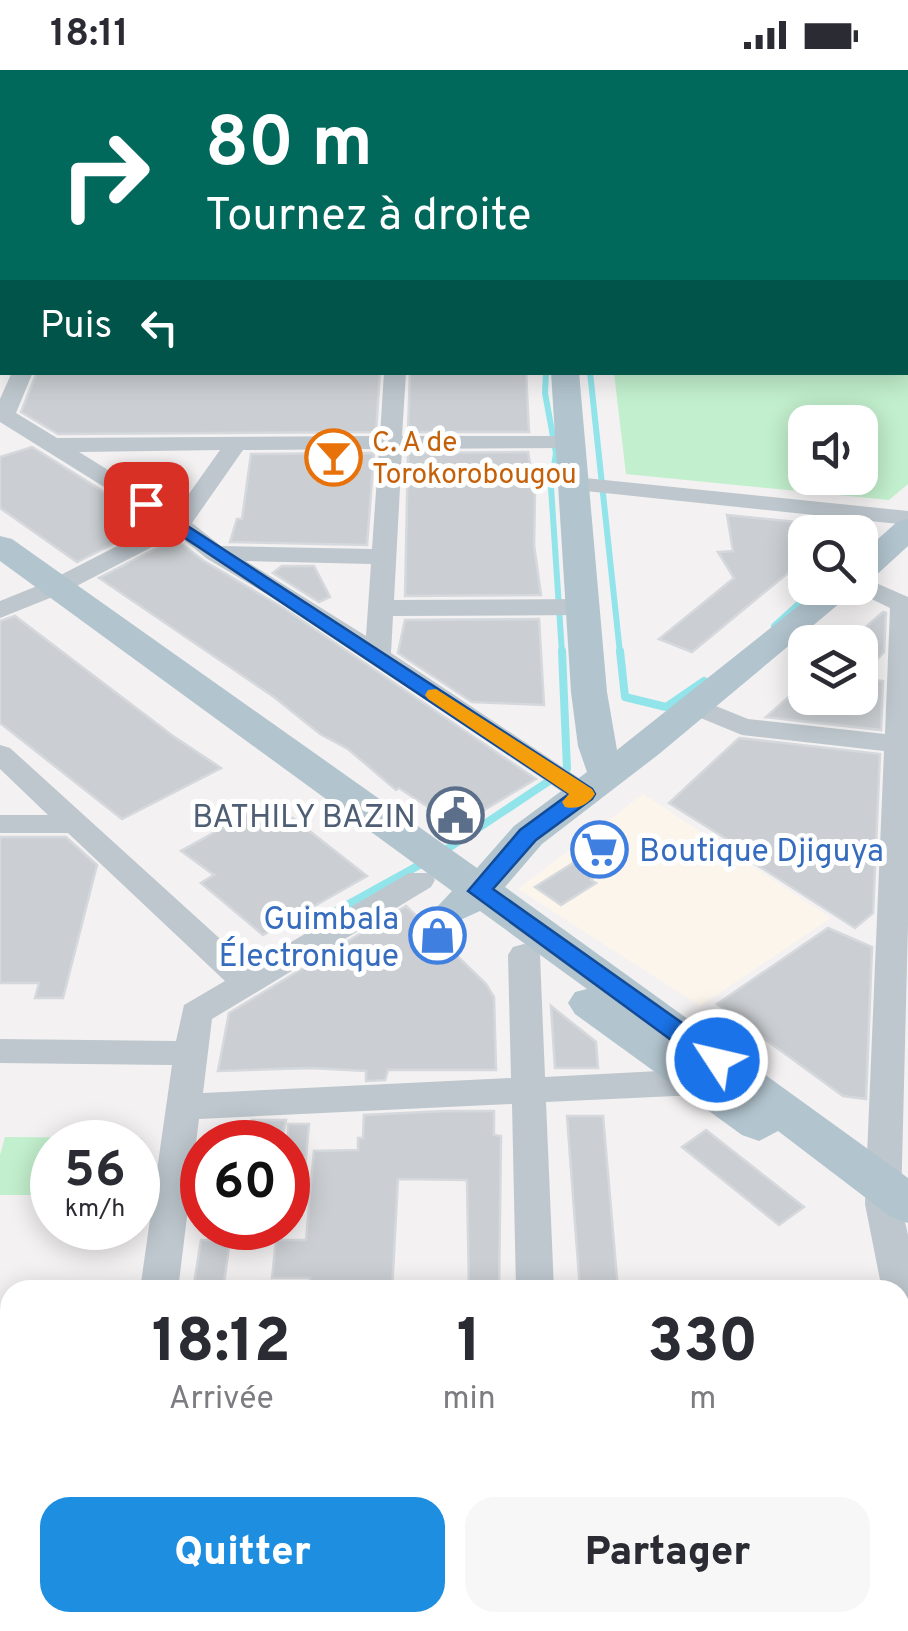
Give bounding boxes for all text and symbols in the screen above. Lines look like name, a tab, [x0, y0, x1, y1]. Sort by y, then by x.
text: 18:11	[50, 11, 129, 60]
text: 80 m	[205, 102, 373, 191]
icon: right	[40, 110, 170, 240]
text: Tournez à droite	[205, 189, 532, 246]
icon: left	[132, 300, 187, 355]
text: Puis	[40, 303, 112, 352]
map controls	[788, 405, 878, 715]
button: sound	[788, 405, 878, 495]
place label: C. A de Torokorobougou	[372, 426, 577, 494]
bar icon: C. A de Torokorobougou	[303, 427, 363, 487]
pin	[104, 462, 189, 547]
icon: arrive	[119, 477, 174, 532]
button: search	[788, 515, 878, 605]
button: layers	[788, 625, 878, 715]
public building icon: BATHILY BAZIN	[425, 786, 485, 846]
place label: BATHILY BAZIN	[192, 799, 416, 839]
supermarket icon: Boutique Djiguya	[570, 820, 630, 880]
place label: Boutique Djiguya	[639, 833, 884, 873]
place label: Guimbala Électronique	[219, 901, 399, 978]
shop icon: Guimbala Électronique	[408, 906, 468, 966]
position arrow	[665, 1008, 769, 1112]
speed limit sign: 60	[180, 1120, 310, 1250]
text: 56	[64, 1141, 126, 1204]
text: km/h	[65, 1194, 125, 1226]
text: 18:12	[152, 1307, 291, 1383]
text: 1	[457, 1307, 481, 1383]
text: 330	[648, 1307, 758, 1383]
text: Arrivée	[169, 1380, 274, 1420]
text: min	[442, 1380, 496, 1420]
text: m	[689, 1380, 716, 1420]
button: Quitter	[40, 1497, 445, 1612]
button: Partager	[465, 1497, 870, 1612]

